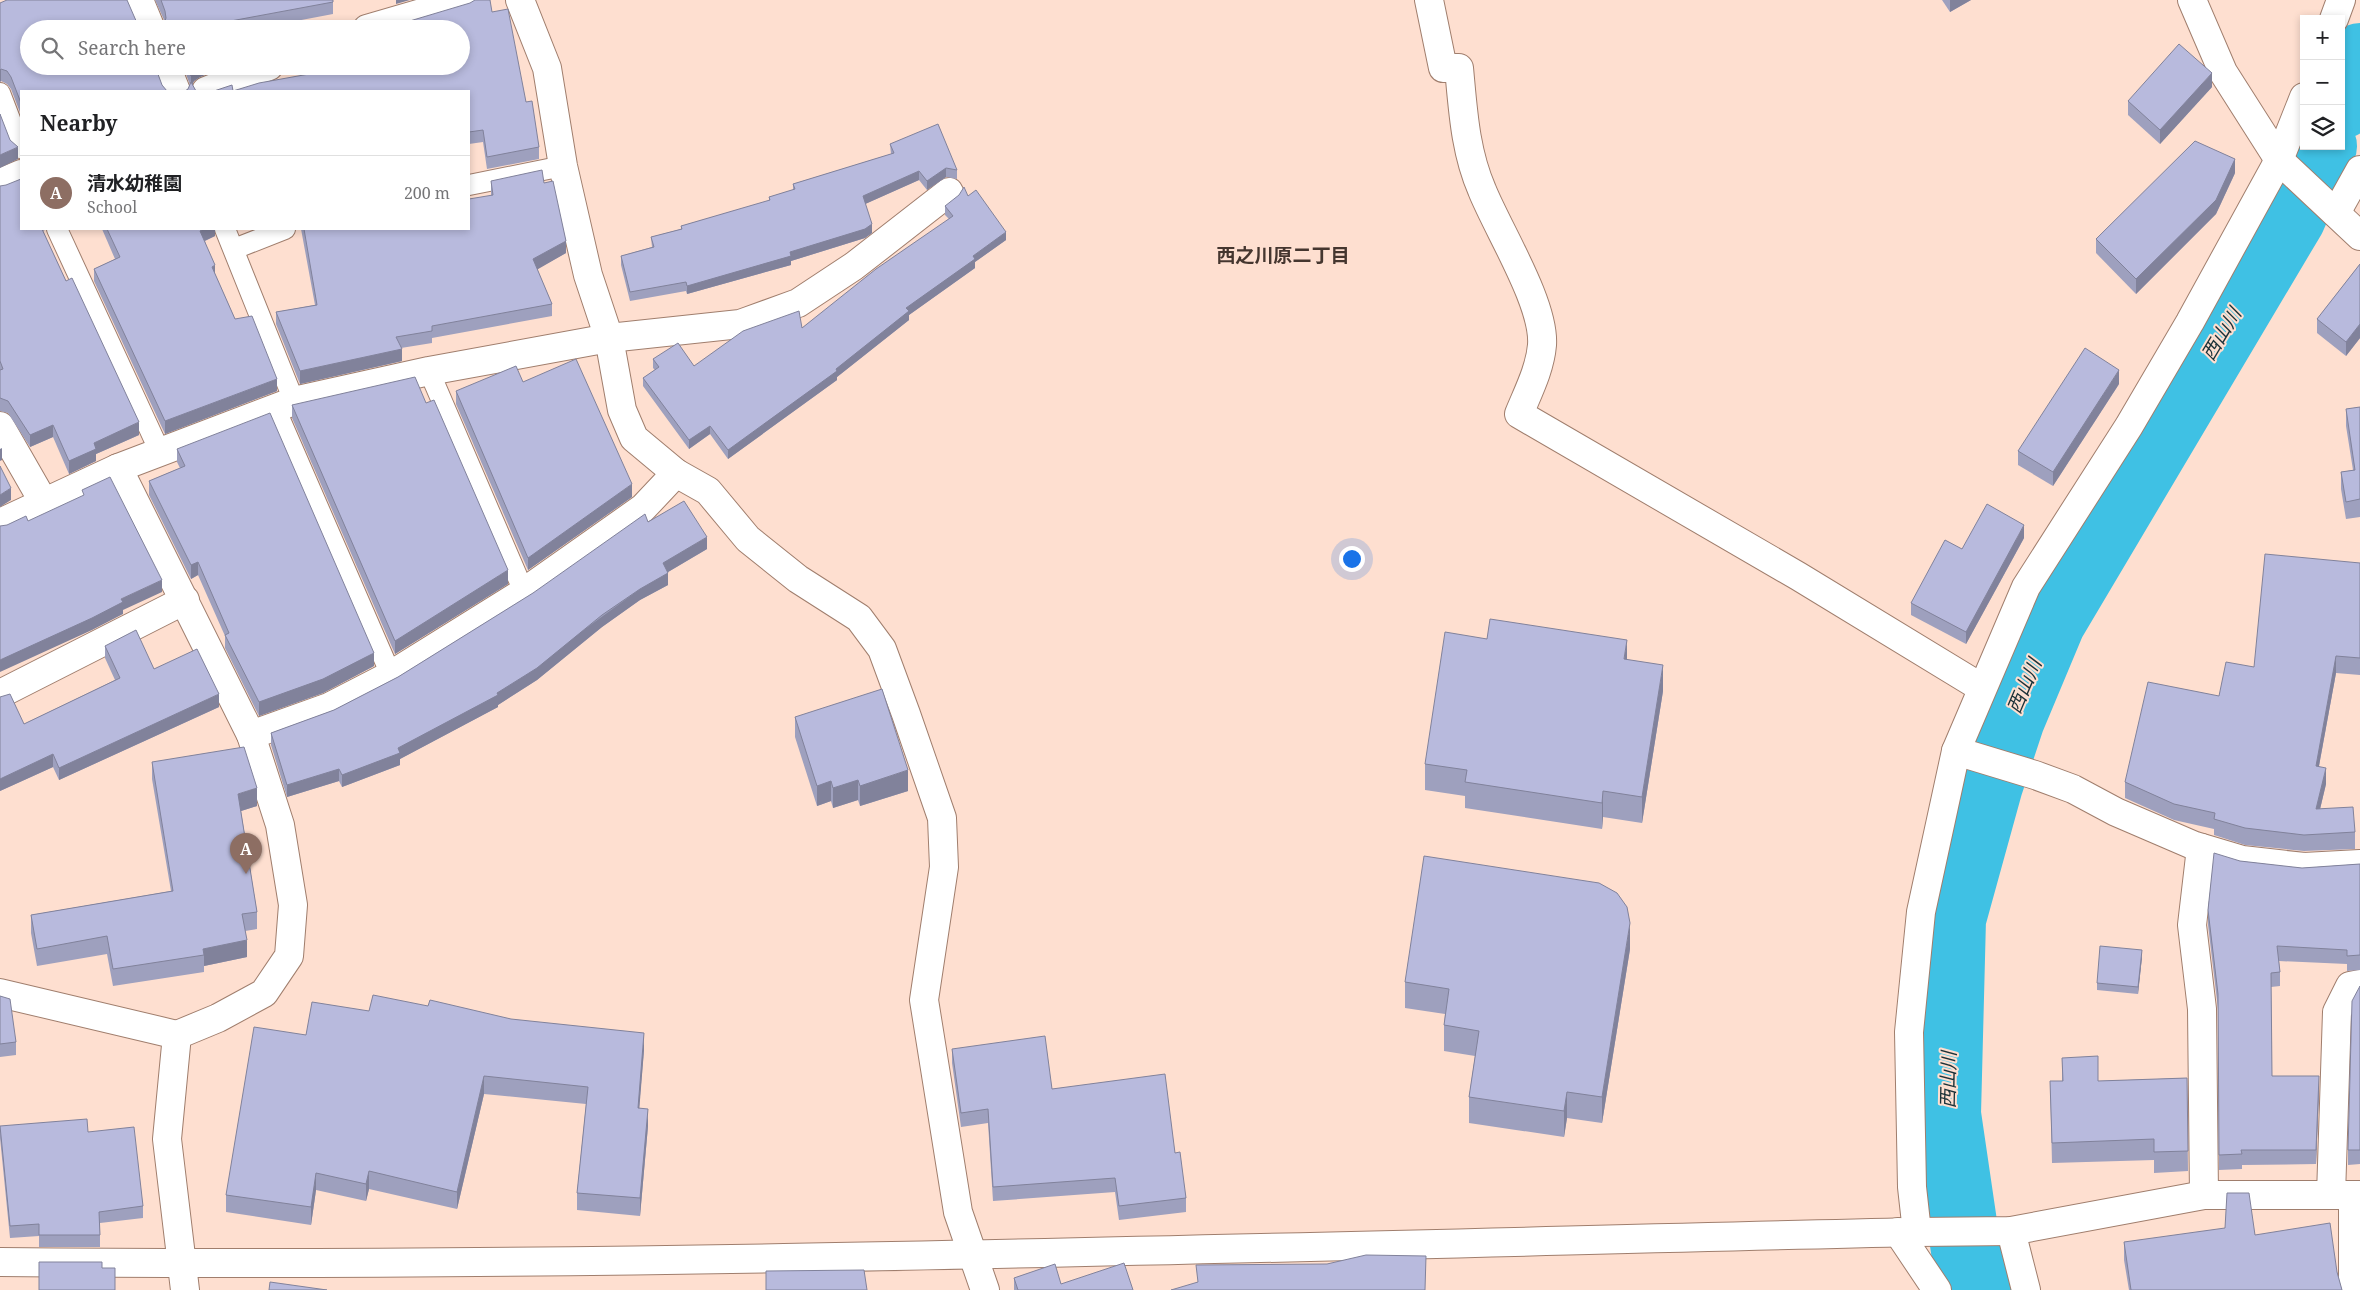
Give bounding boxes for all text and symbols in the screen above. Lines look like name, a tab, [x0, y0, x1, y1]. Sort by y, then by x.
map controls	[2300, 15, 2345, 150]
button: +	[2300, 15, 2345, 60]
search box	[20, 20, 470, 75]
icon: search	[38, 34, 66, 62]
text: Search here	[78, 35, 186, 61]
button: −	[2300, 60, 2345, 105]
button: layers	[2300, 105, 2345, 150]
text: Nearby	[40, 109, 118, 137]
text: 清水幼稚園	[87, 170, 182, 196]
text: A	[50, 182, 62, 204]
text: 200 m	[404, 182, 450, 204]
text: School	[87, 196, 137, 218]
district label: 西之川原二丁目	[1216, 242, 1350, 268]
water label: 西山川	[2195, 301, 2248, 365]
your location	[1339, 546, 1365, 572]
water label: 西山川	[2001, 653, 2048, 717]
pin: A	[230, 833, 262, 874]
water label: 西山川	[1935, 1049, 1962, 1109]

